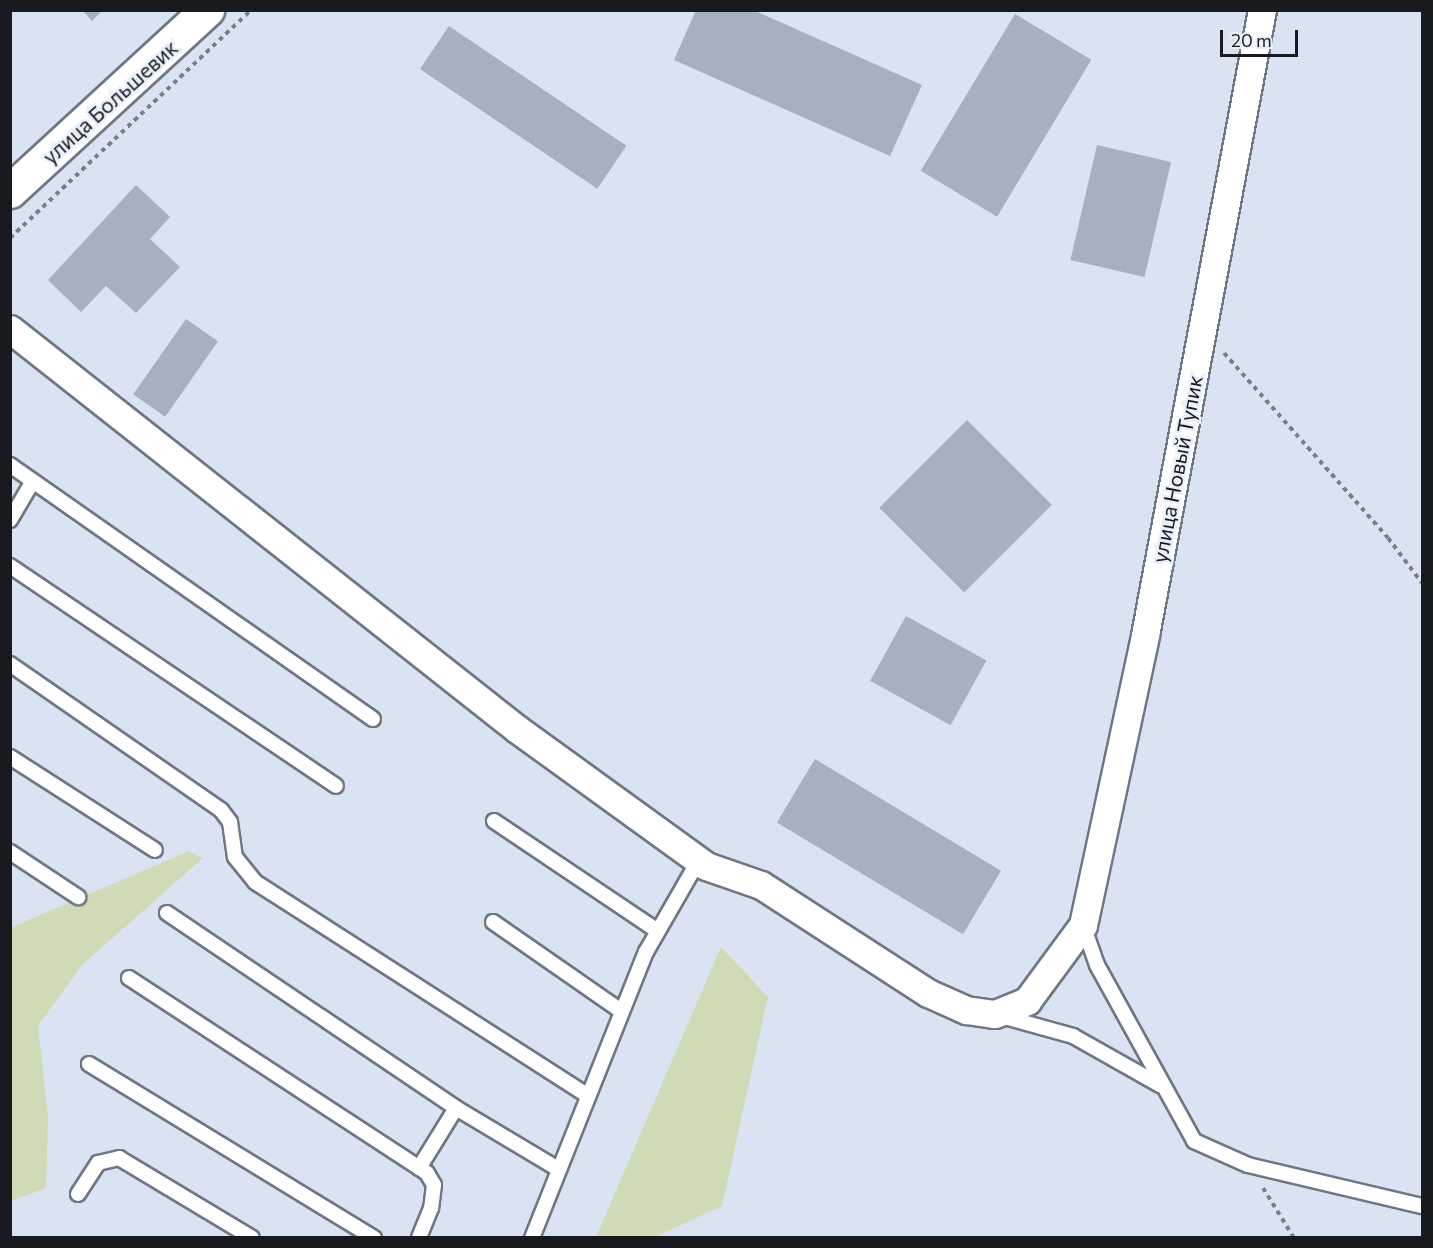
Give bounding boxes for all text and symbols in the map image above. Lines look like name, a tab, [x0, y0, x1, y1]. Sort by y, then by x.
scale bar	[1223, 18, 1301, 56]
text: 20 m	[1231, 29, 1272, 51]
street label: улица Большевик	[37, 35, 183, 169]
street label: улица Новый Тупик	[1146, 373, 1208, 565]

